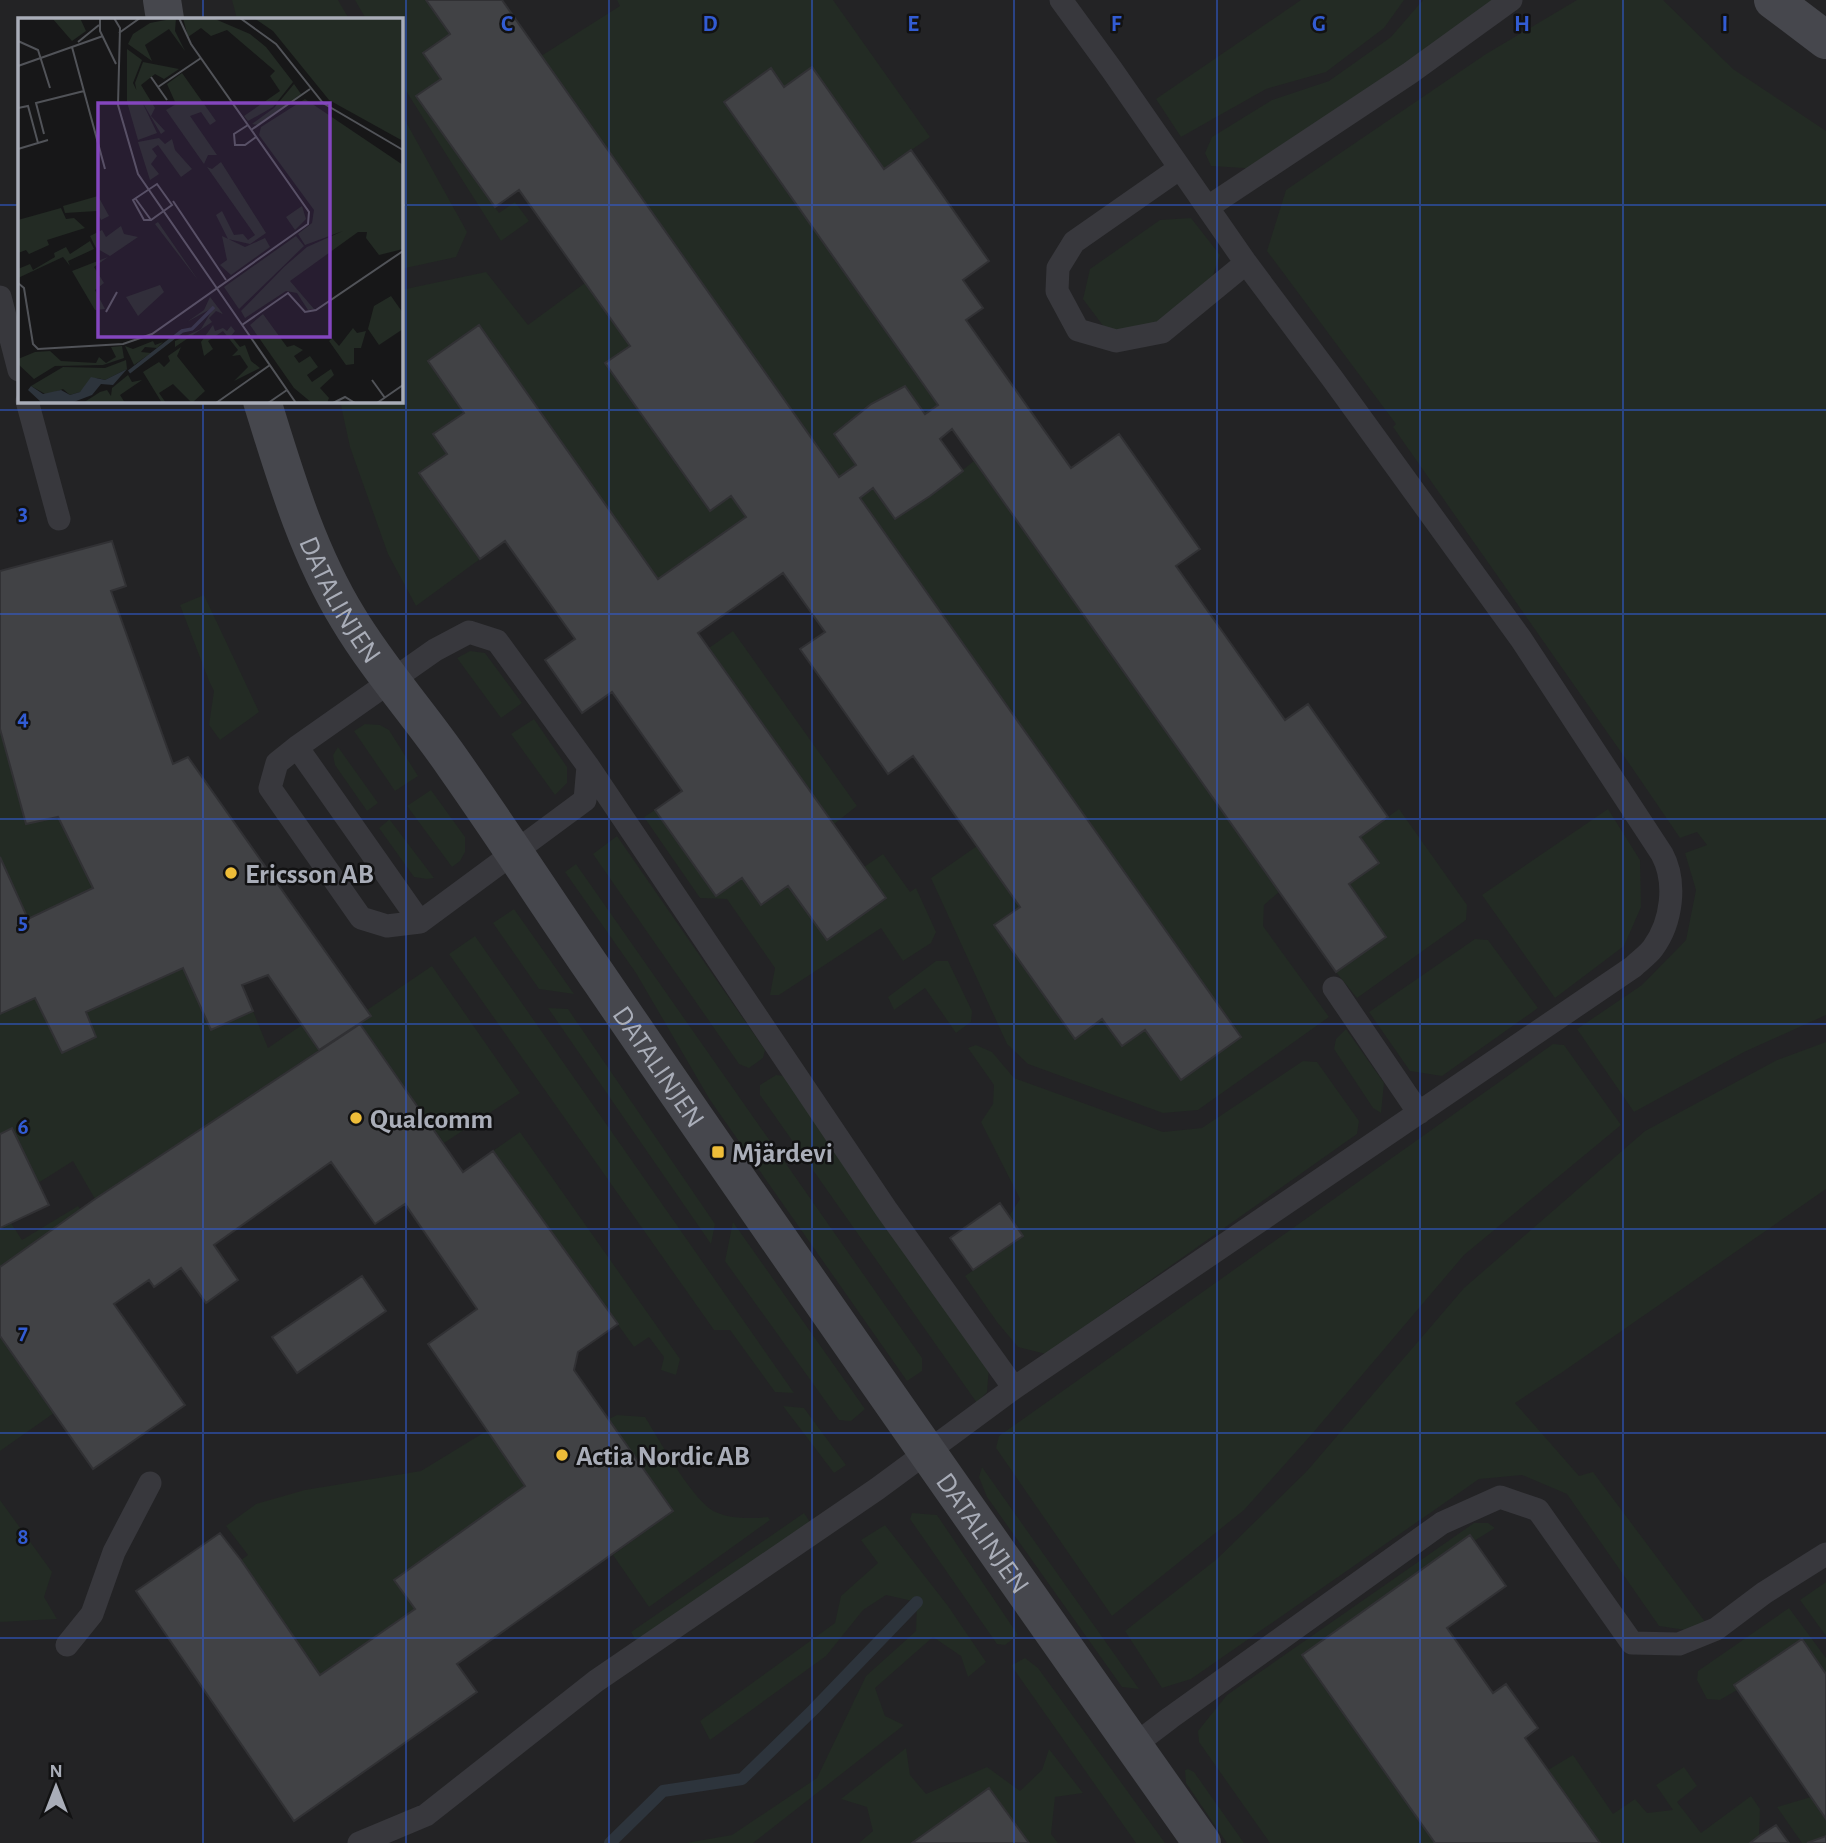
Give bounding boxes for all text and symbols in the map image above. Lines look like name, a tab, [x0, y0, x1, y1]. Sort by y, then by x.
text: C	[501, 13, 513, 36]
text: D	[702, 13, 718, 36]
text: E	[907, 13, 919, 36]
text: F	[1111, 13, 1122, 36]
text: G	[1312, 13, 1326, 36]
text: H	[1514, 13, 1530, 36]
text: I	[1722, 13, 1728, 36]
inset map	[18, 18, 402, 402]
text: 3	[18, 502, 28, 525]
street label: DATALINJEN	[293, 533, 385, 669]
text: 4	[17, 707, 29, 730]
place label: Ericsson AB	[245, 861, 374, 889]
marker: Ericsson AB	[223, 865, 239, 881]
text: 5	[18, 911, 28, 934]
street label: DATALINJEN	[607, 1002, 709, 1133]
place label: Qualcomm	[370, 1106, 493, 1134]
marker: Qualcomm	[348, 1110, 364, 1126]
text: 6	[17, 1116, 29, 1139]
place label: Mjärdevi	[732, 1140, 833, 1168]
marker: Mjärdevi	[710, 1144, 726, 1160]
text: 7	[18, 1321, 28, 1344]
place label: Actia Nordic AB	[576, 1443, 750, 1471]
marker: Actia Nordic AB	[554, 1447, 570, 1463]
street label: DATALINJEN	[930, 1468, 1034, 1599]
text: 8	[17, 1526, 29, 1549]
north arrow	[21, 1752, 91, 1822]
text: N	[49, 1762, 63, 1781]

